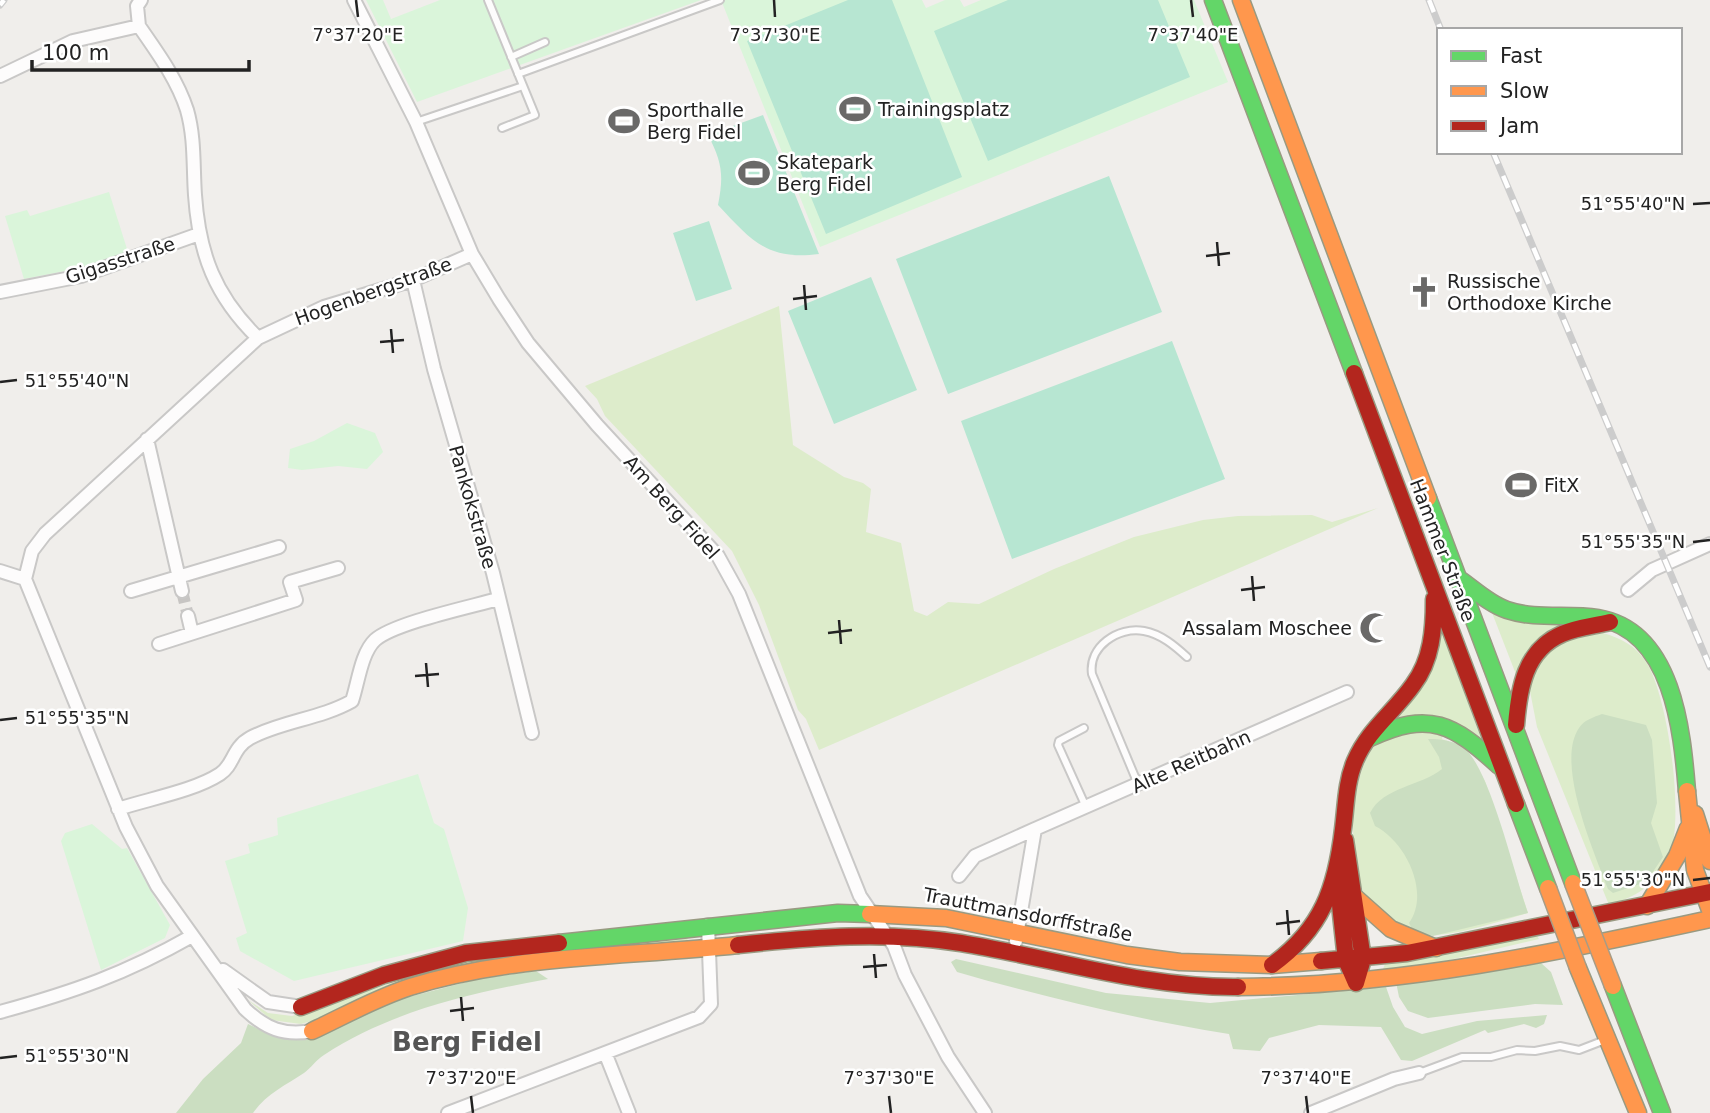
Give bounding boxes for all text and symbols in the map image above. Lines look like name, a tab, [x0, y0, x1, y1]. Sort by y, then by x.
text: 7°37'20"E	[313, 24, 403, 45]
text: 7°37'30"E	[730, 24, 820, 45]
text: 7°37'40"E	[1148, 24, 1238, 45]
scale bar	[32, 28, 248, 72]
legend	[1437, 28, 1682, 154]
text: 100 m	[42, 41, 109, 65]
text: Fast	[1500, 44, 1542, 68]
text: Slow	[1500, 79, 1549, 103]
sports icon: Trainingsplatz	[838, 92, 872, 126]
place label: Trainingsplatz	[877, 98, 1009, 120]
place label: Sporthalle Berg Fidel	[647, 99, 744, 143]
sports icon: Sporthalle Berg Fidel	[607, 104, 641, 138]
text: Jam	[1498, 114, 1540, 138]
place label: Skatepark Berg Fidel	[777, 151, 873, 195]
sports icon: Skatepark Berg Fidel	[737, 156, 771, 190]
text: 51°55'40"N	[1581, 193, 1685, 214]
street label: Gigasstraße	[62, 232, 178, 288]
street label: Hogenbergstraße	[292, 252, 454, 330]
place label: Russische Orthodoxe Kirche	[1447, 270, 1612, 314]
church icon: Russische Orthodoxe Kirche	[1407, 275, 1441, 309]
text: 51°55'40"N	[25, 370, 129, 391]
street label: Pankokstraße	[445, 443, 501, 571]
street label: Am Berg Fidel	[620, 451, 724, 563]
sports icon: FitX	[1504, 468, 1538, 502]
place label: FitX	[1544, 474, 1579, 496]
street label: Hammer Straße	[1406, 476, 1480, 624]
text: 51°55'35"N	[1581, 531, 1685, 552]
mosque icon: Assalam Moschee	[1358, 611, 1392, 645]
place label: Assalam Moschee	[1182, 617, 1352, 639]
text: 51°55'35"N	[25, 707, 129, 728]
street label: Alte Reitbahn	[1128, 725, 1254, 797]
text: 51°55'30"N	[1581, 869, 1685, 890]
street label: Trauttmansdorffstraße	[921, 883, 1134, 945]
district label: Berg Fidel	[392, 1027, 542, 1057]
text: 51°55'30"N	[25, 1045, 129, 1066]
text: 7°37'20"E	[426, 1067, 516, 1088]
text: 7°37'30"E	[844, 1067, 934, 1088]
text: 7°37'40"E	[1261, 1067, 1351, 1088]

